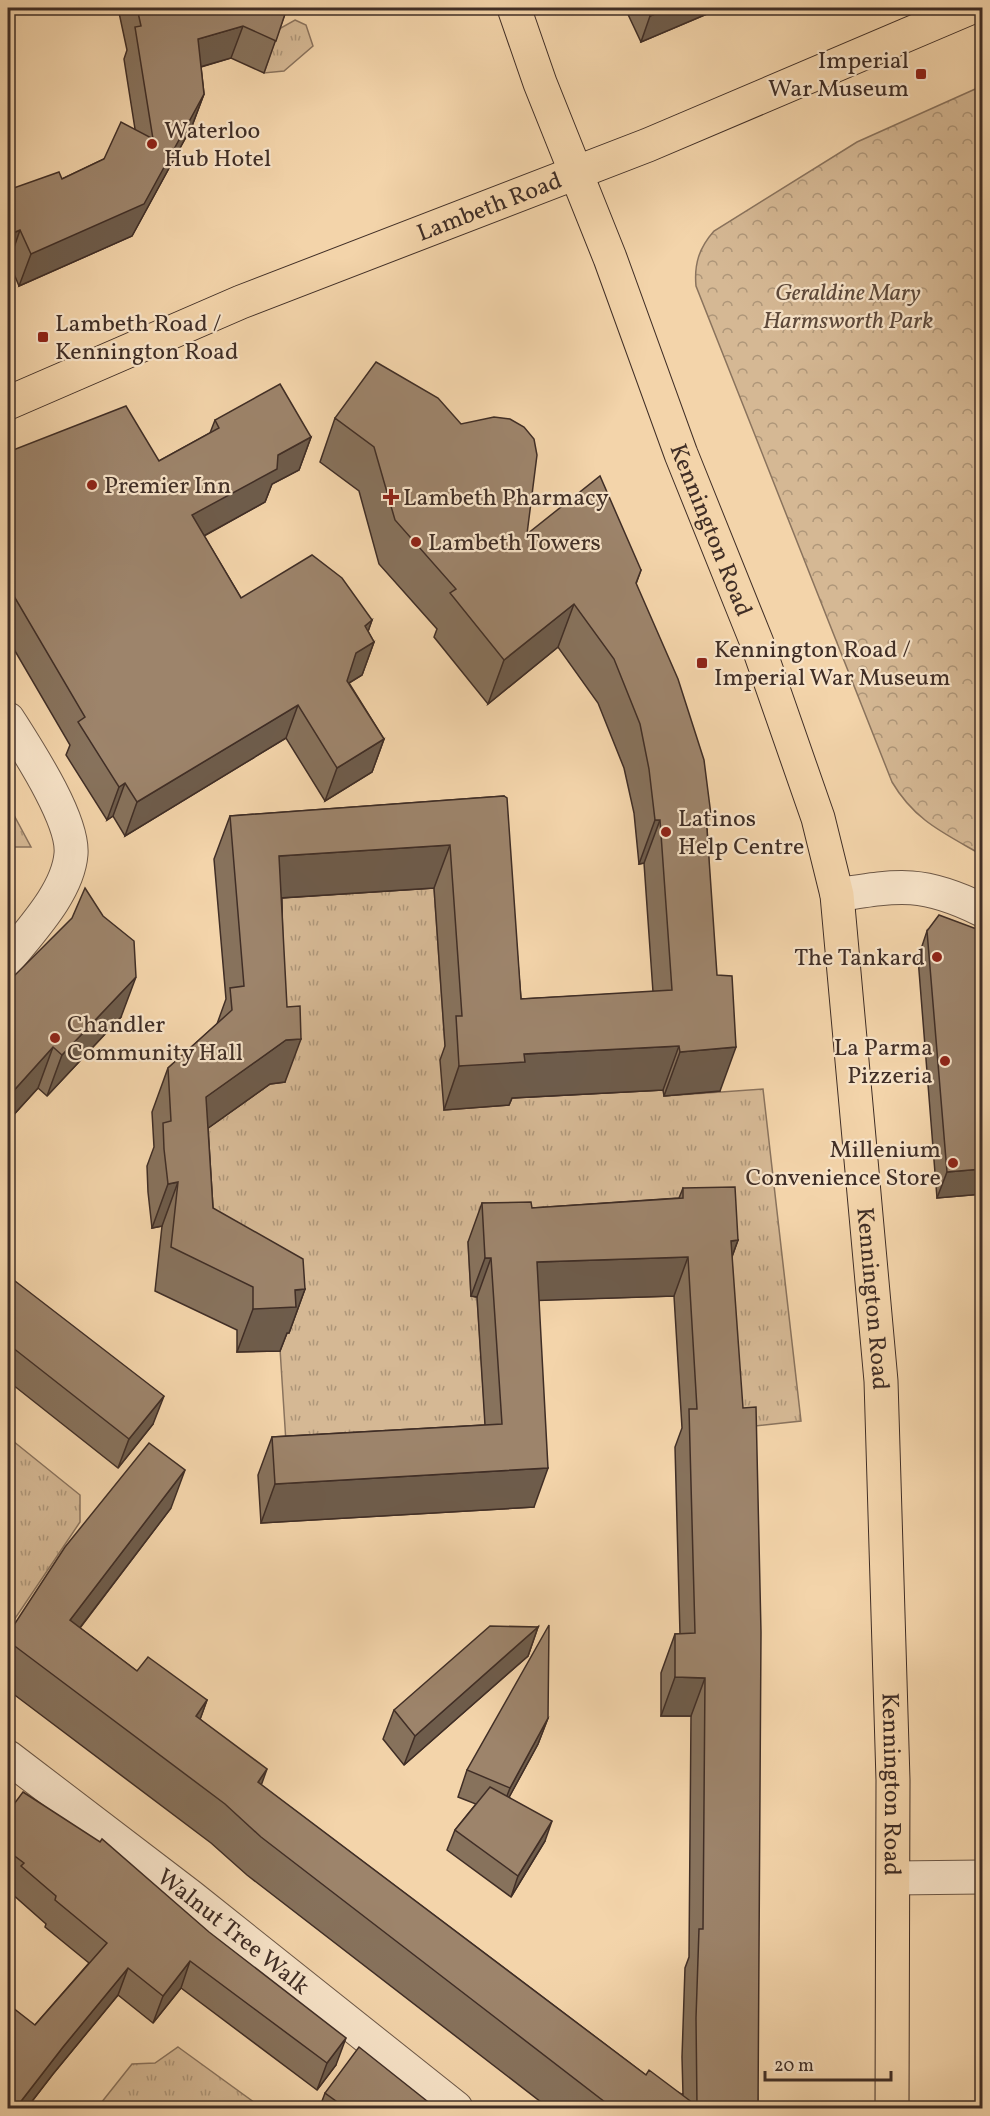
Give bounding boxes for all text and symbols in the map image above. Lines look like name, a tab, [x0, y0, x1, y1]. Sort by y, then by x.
place label: Imperial War Museum	[768, 45, 909, 107]
marker: Imperial War Museum	[914, 67, 928, 81]
place label: Waterloo Hub Hotel	[164, 115, 271, 177]
marker: Waterloo Hub Hotel	[145, 137, 159, 151]
street label: Lambeth Road	[412, 165, 567, 252]
park label: Geraldine Mary Harmsworth Park	[763, 277, 933, 339]
place label: Lambeth Road / Kennington Road	[55, 308, 238, 370]
marker: Lambeth Road / Kennington Road	[36, 330, 50, 344]
street label: Kennington Road	[660, 439, 760, 622]
place label: Premier Inn	[104, 470, 231, 504]
marker: Premier Inn	[85, 478, 99, 492]
place label: Lambeth Pharmacy	[403, 482, 609, 516]
marker: Lambeth Pharmacy	[384, 490, 398, 504]
place label: Lambeth Towers	[428, 527, 601, 561]
marker: Lambeth Towers	[409, 535, 423, 549]
place label: Kennington Road / Imperial War Museum	[714, 634, 950, 696]
marker: Kennington Road / Imperial War Museum	[695, 656, 709, 670]
place label: Latinos Help Centre	[678, 803, 804, 865]
marker: Latinos Help Centre	[659, 825, 673, 839]
place label: The Tankard	[794, 942, 925, 976]
marker: The Tankard	[930, 950, 944, 964]
place label: Chandler Community Hall	[67, 1009, 243, 1071]
marker: Chandler Community Hall	[48, 1031, 62, 1045]
place label: La Parma Pizzeria	[834, 1032, 933, 1094]
marker: La Parma Pizzeria	[938, 1054, 952, 1068]
place label: Millenium Convenience Store	[746, 1134, 941, 1196]
marker: Millenium Convenience Store	[946, 1156, 960, 1170]
street label: Kennington Road	[846, 1206, 896, 1391]
street label: Kennington Road	[871, 1692, 908, 1876]
street label: Walnut Tree Walk	[149, 1861, 316, 2004]
scale bar	[765, 2044, 891, 2082]
text: 20 m	[774, 2054, 814, 2079]

